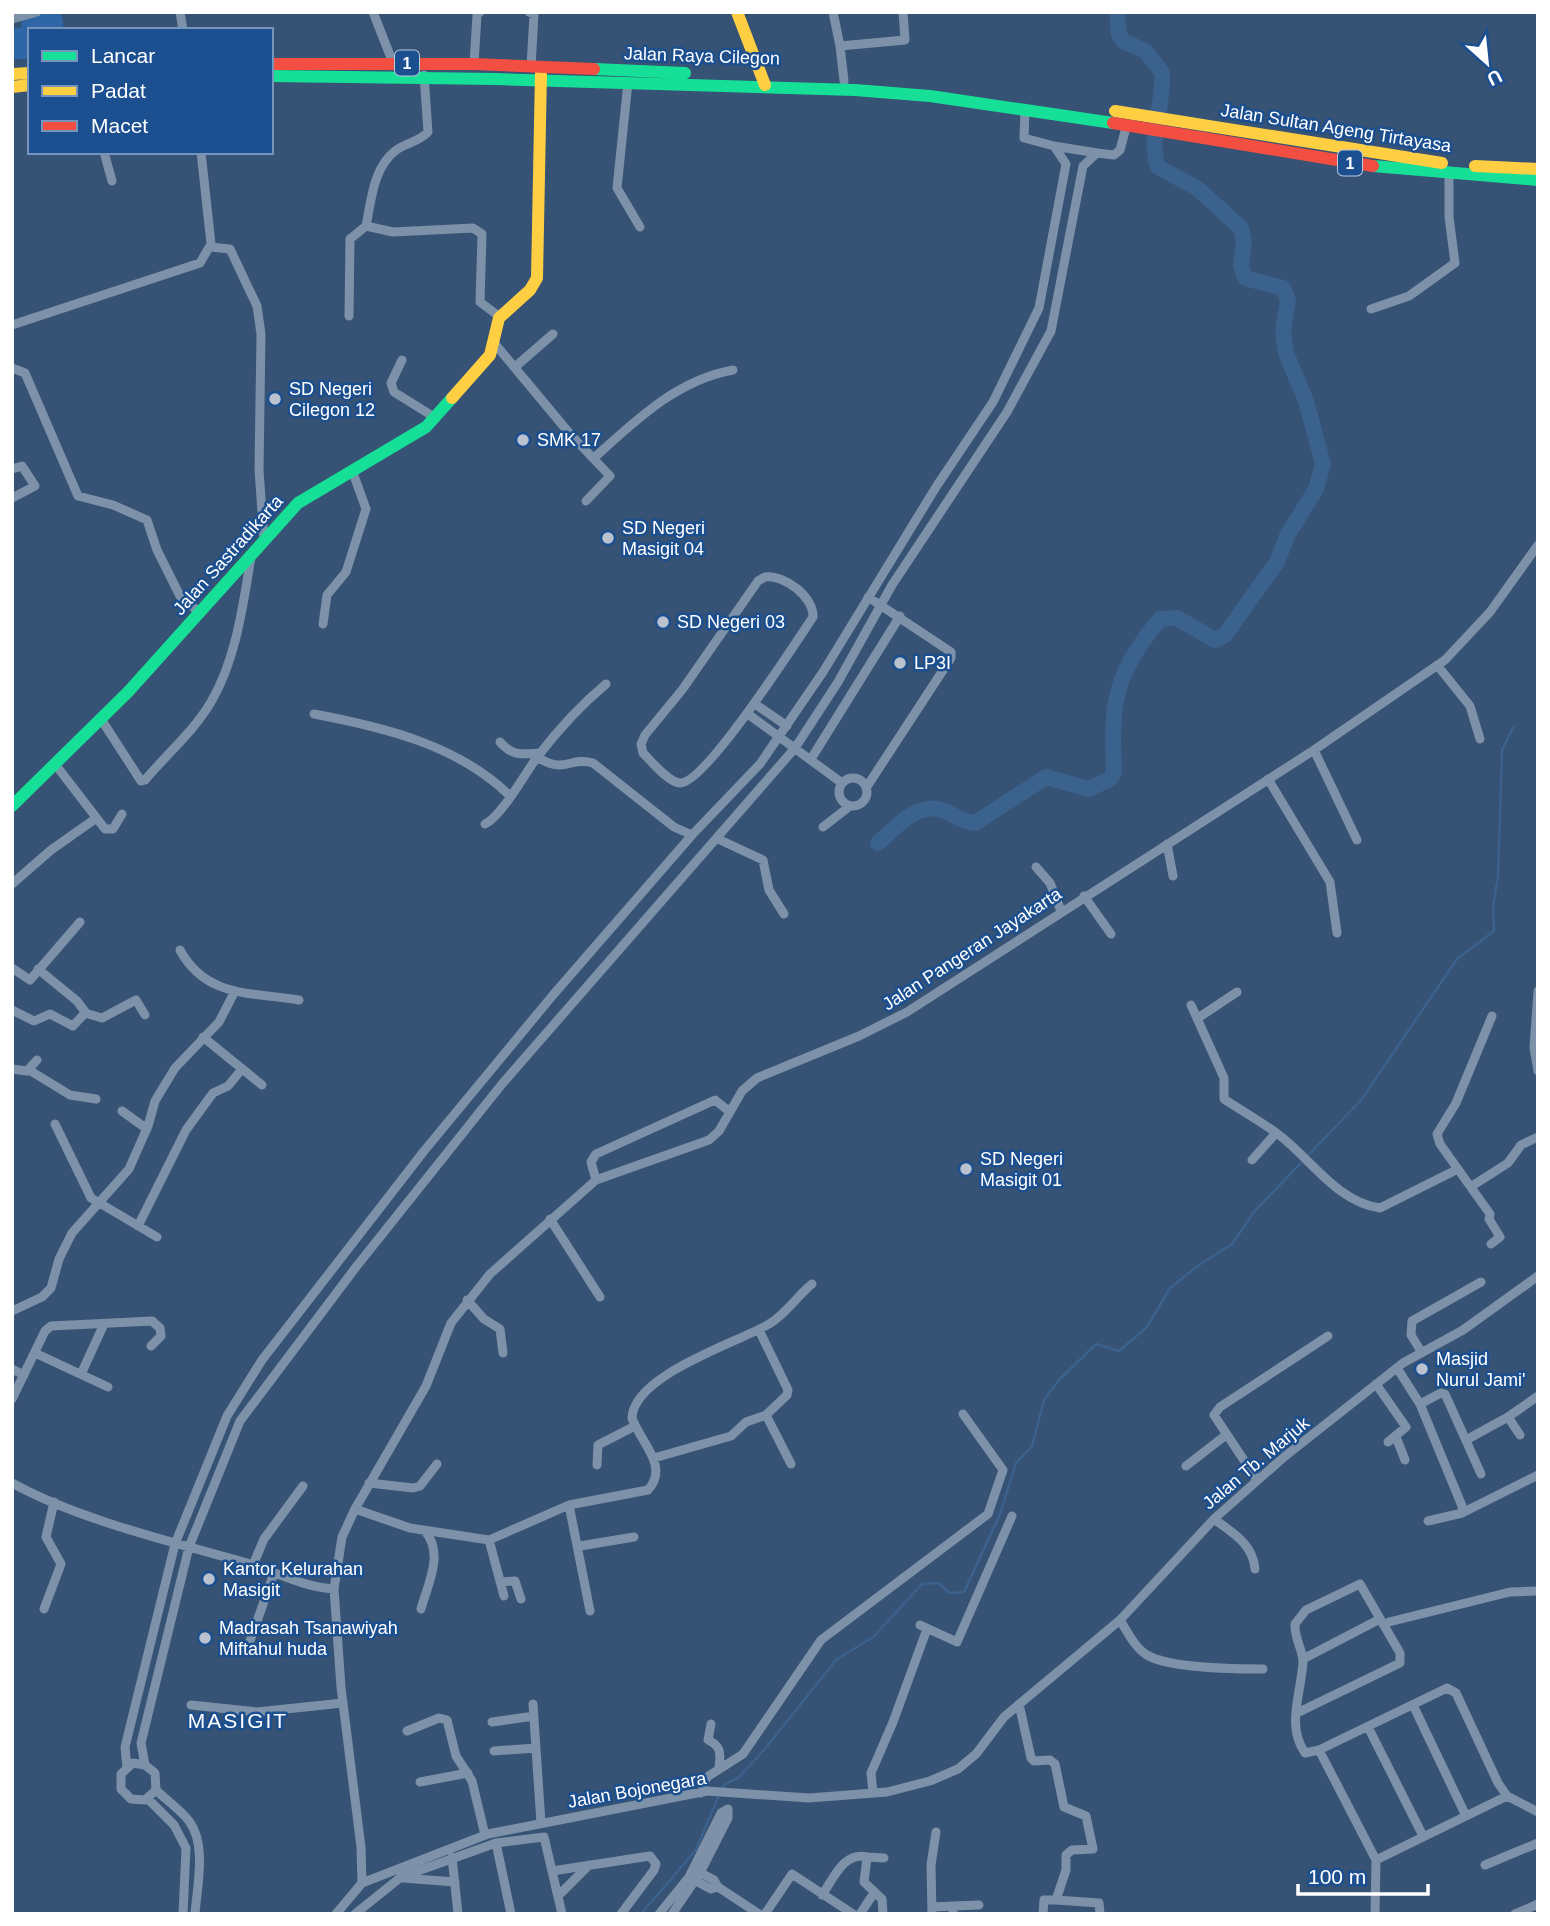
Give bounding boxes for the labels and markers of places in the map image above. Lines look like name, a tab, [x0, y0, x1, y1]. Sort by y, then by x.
place label: SD Negeri Cilegon 12	[289, 379, 375, 420]
marker: SD Negeri Cilegon 12	[267, 391, 283, 407]
place label: SMK 17	[537, 430, 601, 450]
marker: SMK 17	[515, 432, 531, 448]
place label: SD Negeri Masigit 04	[622, 518, 705, 559]
marker: SD Negeri Masigit 04	[600, 530, 616, 546]
place label: SD Negeri 03	[677, 612, 785, 632]
marker: SD Negeri 03	[655, 614, 671, 630]
place label: LP3I	[914, 653, 951, 673]
marker: LP3I	[892, 655, 908, 671]
place label: SD Negeri Masigit 01	[980, 1149, 1063, 1190]
marker: SD Negeri Masigit 01	[958, 1161, 974, 1177]
place label: Masjid Nurul Jami'	[1436, 1349, 1525, 1390]
marker: Masjid Nurul Jami'	[1414, 1361, 1430, 1377]
place label: Kantor Kelurahan Masigit	[223, 1559, 363, 1600]
marker: Kantor Kelurahan Masigit	[201, 1571, 217, 1587]
place label: Madrasah Tsanawiyah Miftahul huda	[219, 1618, 398, 1659]
marker: Madrasah Tsanawiyah Miftahul huda	[197, 1630, 213, 1646]

